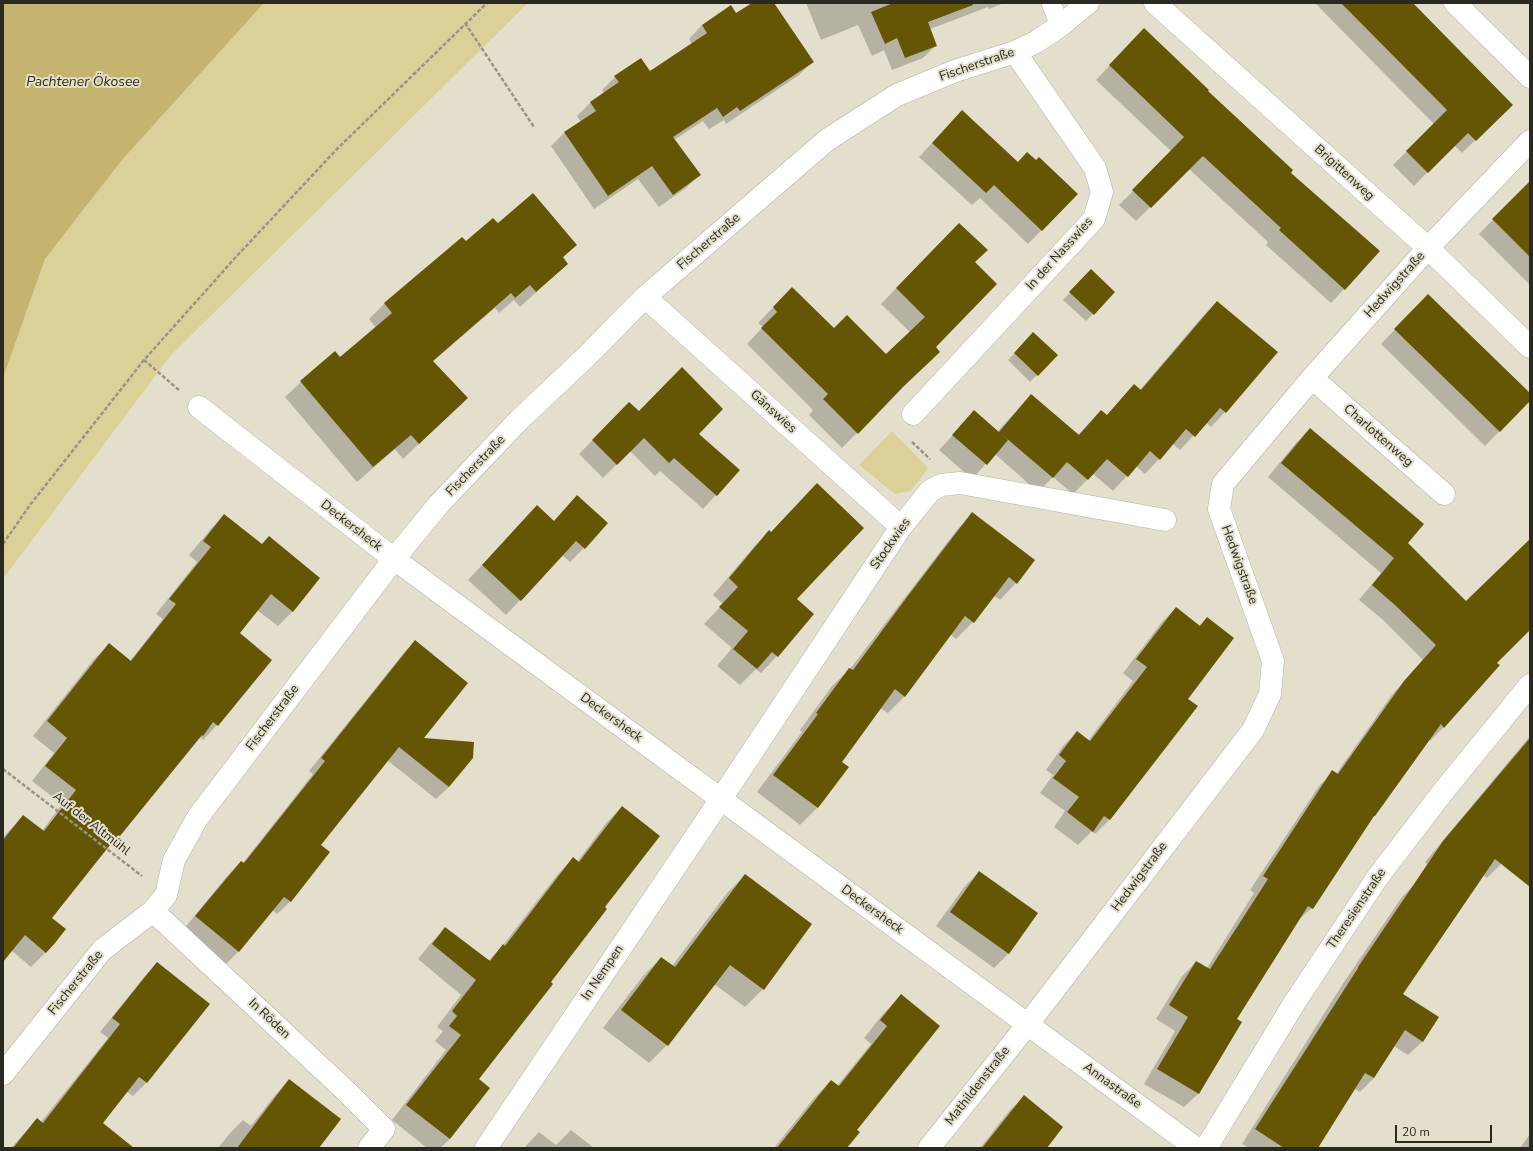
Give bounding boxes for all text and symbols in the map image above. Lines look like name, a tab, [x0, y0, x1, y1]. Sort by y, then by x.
street label: Fischerstraße	[937, 45, 1017, 85]
water label: Pachtener Ökosee	[26, 75, 140, 91]
street label: Brigittenweg	[1311, 142, 1377, 204]
street label: Fischerstraße	[674, 210, 744, 274]
street label: In der Nasswies	[1023, 214, 1097, 294]
street label: Hedwigstraße	[1361, 249, 1429, 321]
street label: Gänswies	[747, 387, 799, 437]
street label: Charlottenweg	[1340, 402, 1416, 470]
street label: Fischerstraße	[443, 432, 509, 500]
street label: Deckersheck	[317, 497, 385, 555]
street label: Stockwies	[868, 515, 914, 573]
street label: Hedwigstraße	[1217, 523, 1261, 607]
street label: Fischerstraße	[243, 682, 303, 754]
street label: Deckersheck	[577, 690, 645, 746]
street label: Auf der Altmühl	[49, 789, 133, 859]
street label: Hedwigstraße	[1109, 839, 1171, 915]
street label: Theresienstraße	[1324, 866, 1390, 952]
street label: Deckersheck	[838, 882, 906, 938]
street label: In Nempen	[579, 942, 627, 1004]
street label: Fischerstraße	[45, 948, 107, 1018]
street label: In Röden	[245, 996, 293, 1042]
street label: Mathildenstraße	[942, 1043, 1014, 1129]
street label: Annastraße	[1080, 1060, 1144, 1112]
scale bar	[1397, 1117, 1494, 1143]
text: 20 m	[1402, 1124, 1430, 1140]

